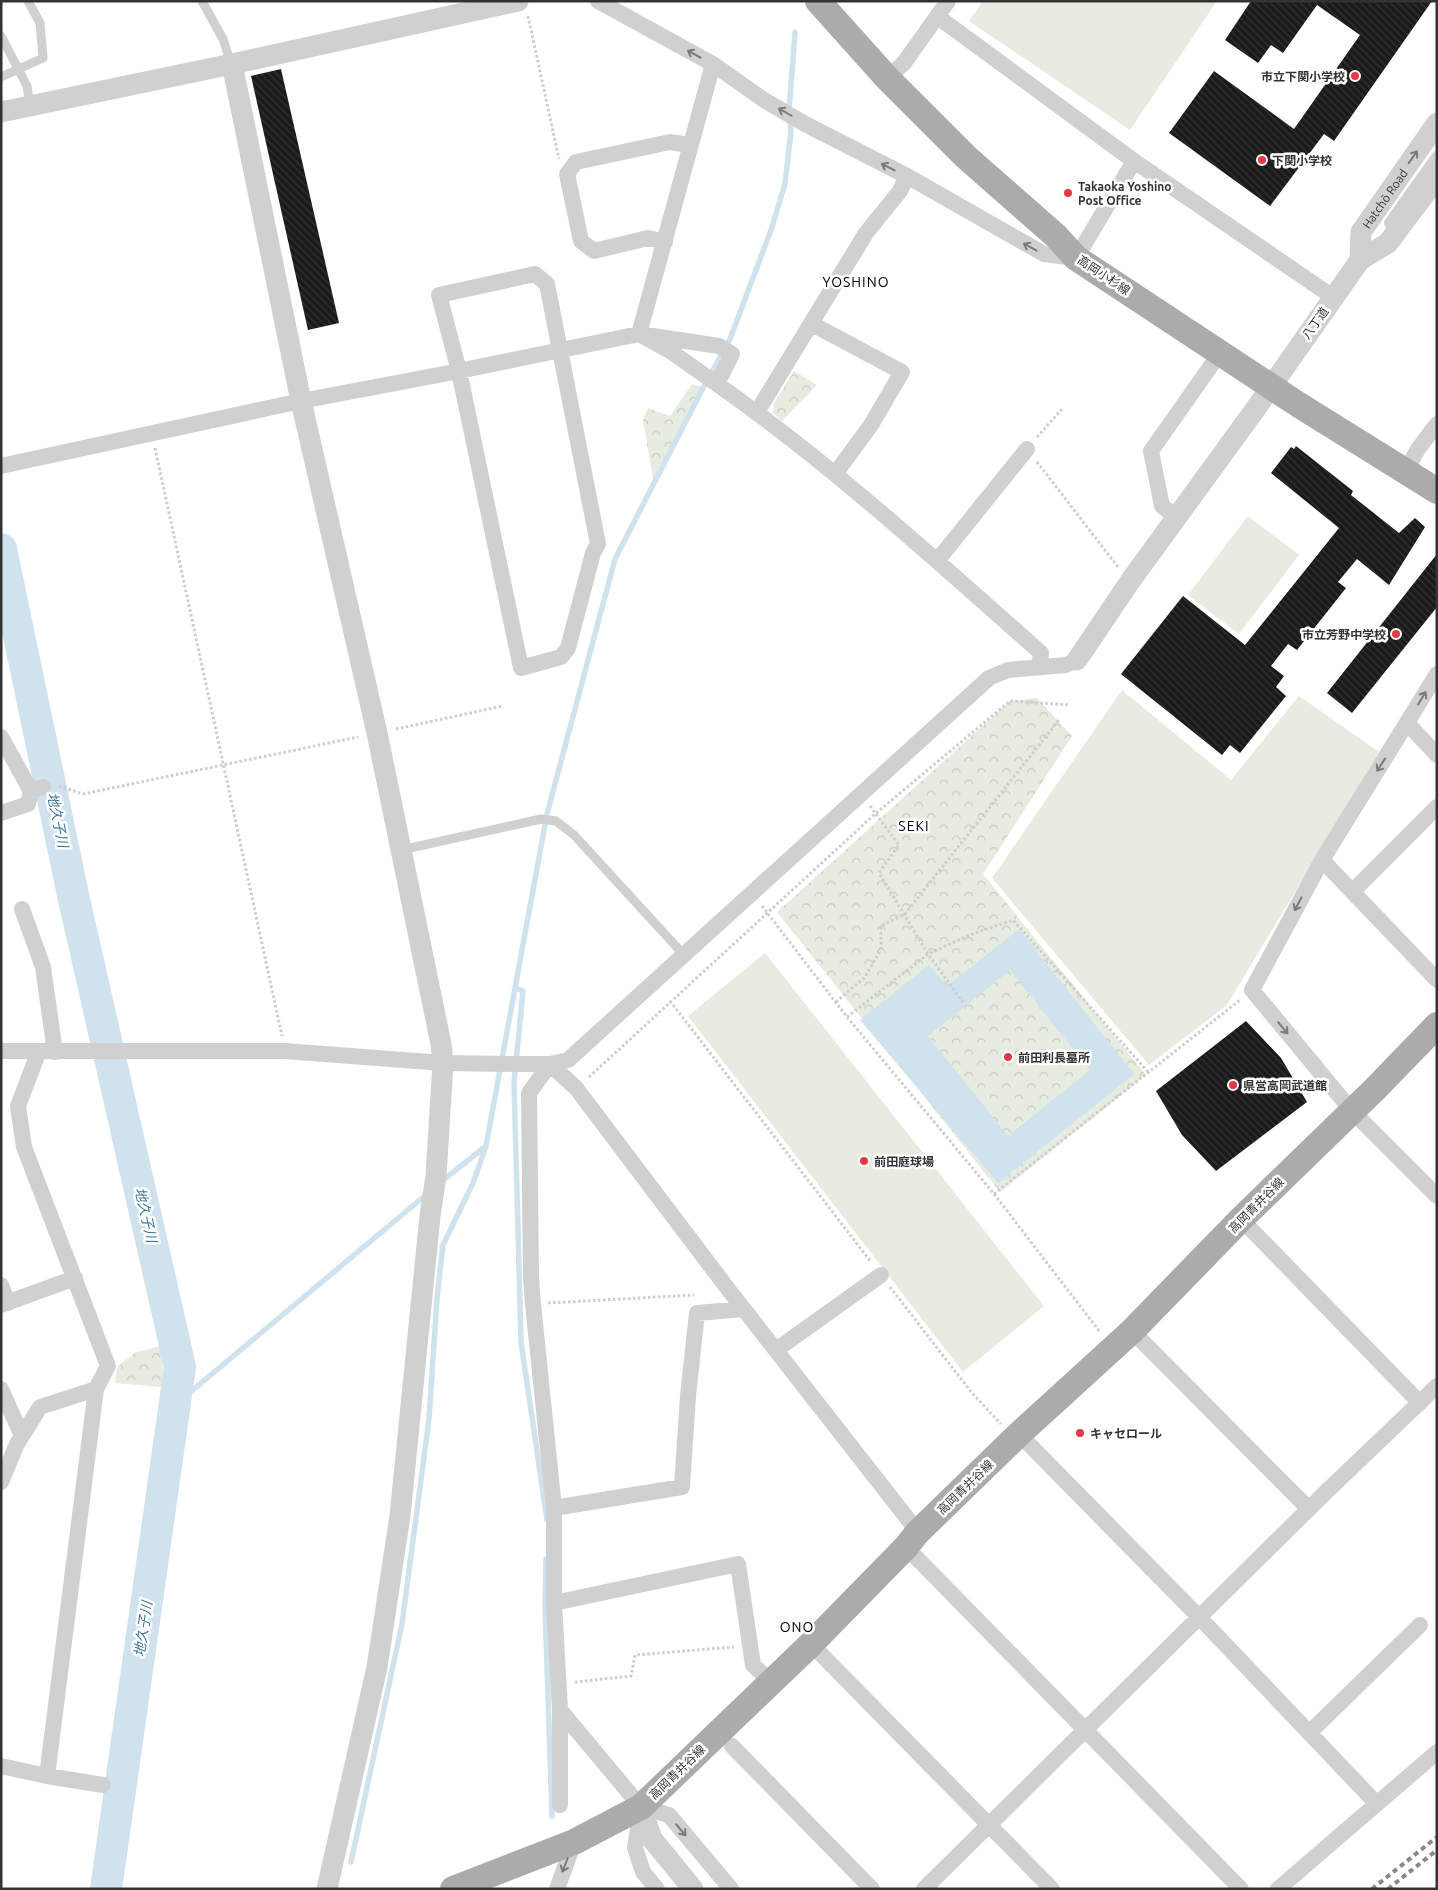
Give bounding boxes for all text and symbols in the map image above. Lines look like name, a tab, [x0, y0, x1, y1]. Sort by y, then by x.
one-way arrow	[688, 49, 702, 59]
place label: 市立下関小学校	[1261, 70, 1345, 83]
marker: 市立下関小学校	[1349, 70, 1361, 82]
one-way arrow	[777, 107, 792, 117]
one-way arrow	[1408, 150, 1418, 164]
marker: 下関小学校	[1256, 154, 1268, 166]
place label: 下関小学校	[1272, 154, 1332, 167]
one-way arrow	[881, 162, 896, 172]
street label: Hatchō Road	[1359, 166, 1410, 230]
place label: Takaoka Yoshino Post Office	[1078, 180, 1172, 207]
marker: Takaoka Yoshino Post Office	[1062, 187, 1074, 199]
one-way arrow	[1023, 241, 1037, 251]
street label: 高岡小杉線	[1075, 253, 1133, 297]
district label: YOSHINO	[822, 274, 890, 290]
street label: 八丁道	[1299, 305, 1331, 341]
place label: 市立芳野中学校	[1302, 628, 1386, 641]
marker: 市立芳野中学校	[1390, 628, 1402, 640]
one-way arrow	[1417, 692, 1427, 706]
one-way arrow	[1375, 757, 1385, 771]
water label: 地久子川	[44, 791, 72, 851]
district label: SEKI	[898, 818, 930, 834]
one-way arrow	[1293, 897, 1303, 912]
one-way arrow	[1278, 1021, 1289, 1034]
marker: 前田利長墓所	[1002, 1051, 1014, 1063]
place label: 前田利長墓所	[1018, 1051, 1090, 1064]
marker: 県営高岡武道館	[1227, 1079, 1239, 1091]
place label: 県営高岡武道館	[1243, 1079, 1327, 1092]
marker: 前田庭球場	[858, 1155, 870, 1167]
place label: 前田庭球場	[874, 1155, 934, 1168]
street label: 高岡青井谷線	[1226, 1175, 1286, 1235]
water label: 地久子川	[132, 1186, 161, 1246]
marker: キャセロール	[1074, 1427, 1086, 1439]
place label: キャセロール	[1090, 1427, 1162, 1440]
street label: 高岡青井谷線	[935, 1457, 995, 1517]
water label: 地久子川	[131, 1598, 155, 1658]
district label: ONO	[780, 1619, 814, 1635]
street label: 高岡青井谷線	[647, 1742, 707, 1802]
one-way arrow	[676, 1824, 687, 1837]
one-way arrow	[560, 1857, 569, 1873]

